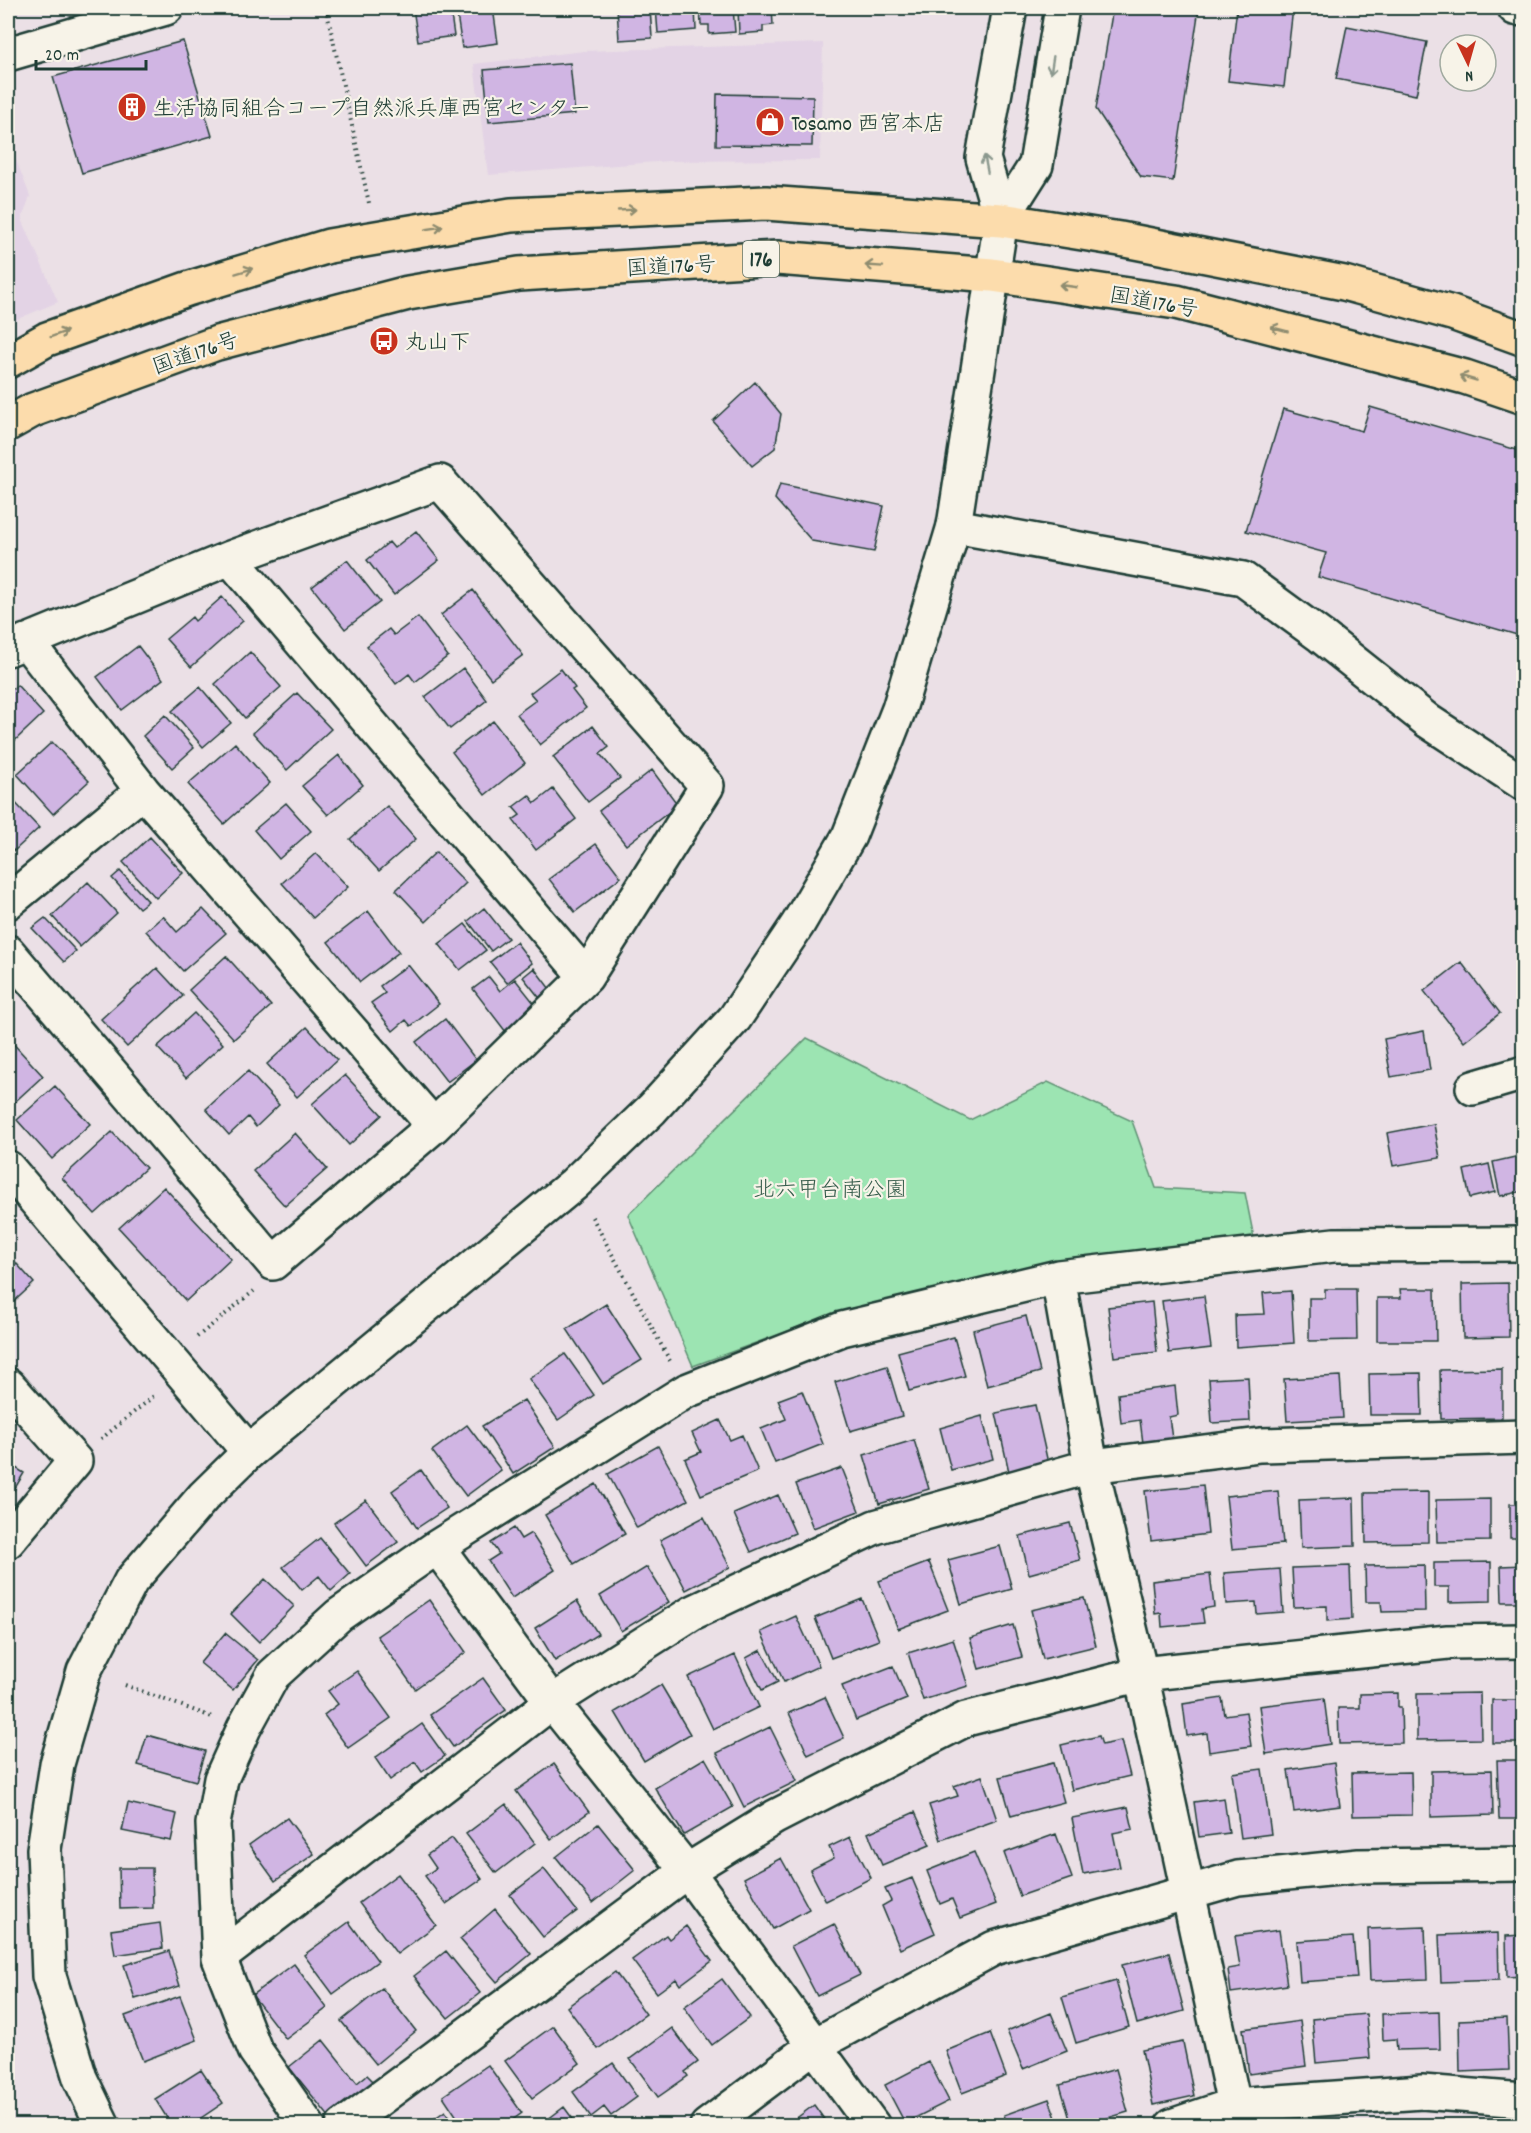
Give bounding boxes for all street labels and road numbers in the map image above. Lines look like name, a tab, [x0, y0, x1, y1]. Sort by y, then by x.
road number: 176	[743, 241, 779, 277]
street label: 国道176号	[625, 251, 717, 286]
street label: 国道176号	[1106, 281, 1200, 328]
street label: 国道176号	[149, 326, 244, 385]

